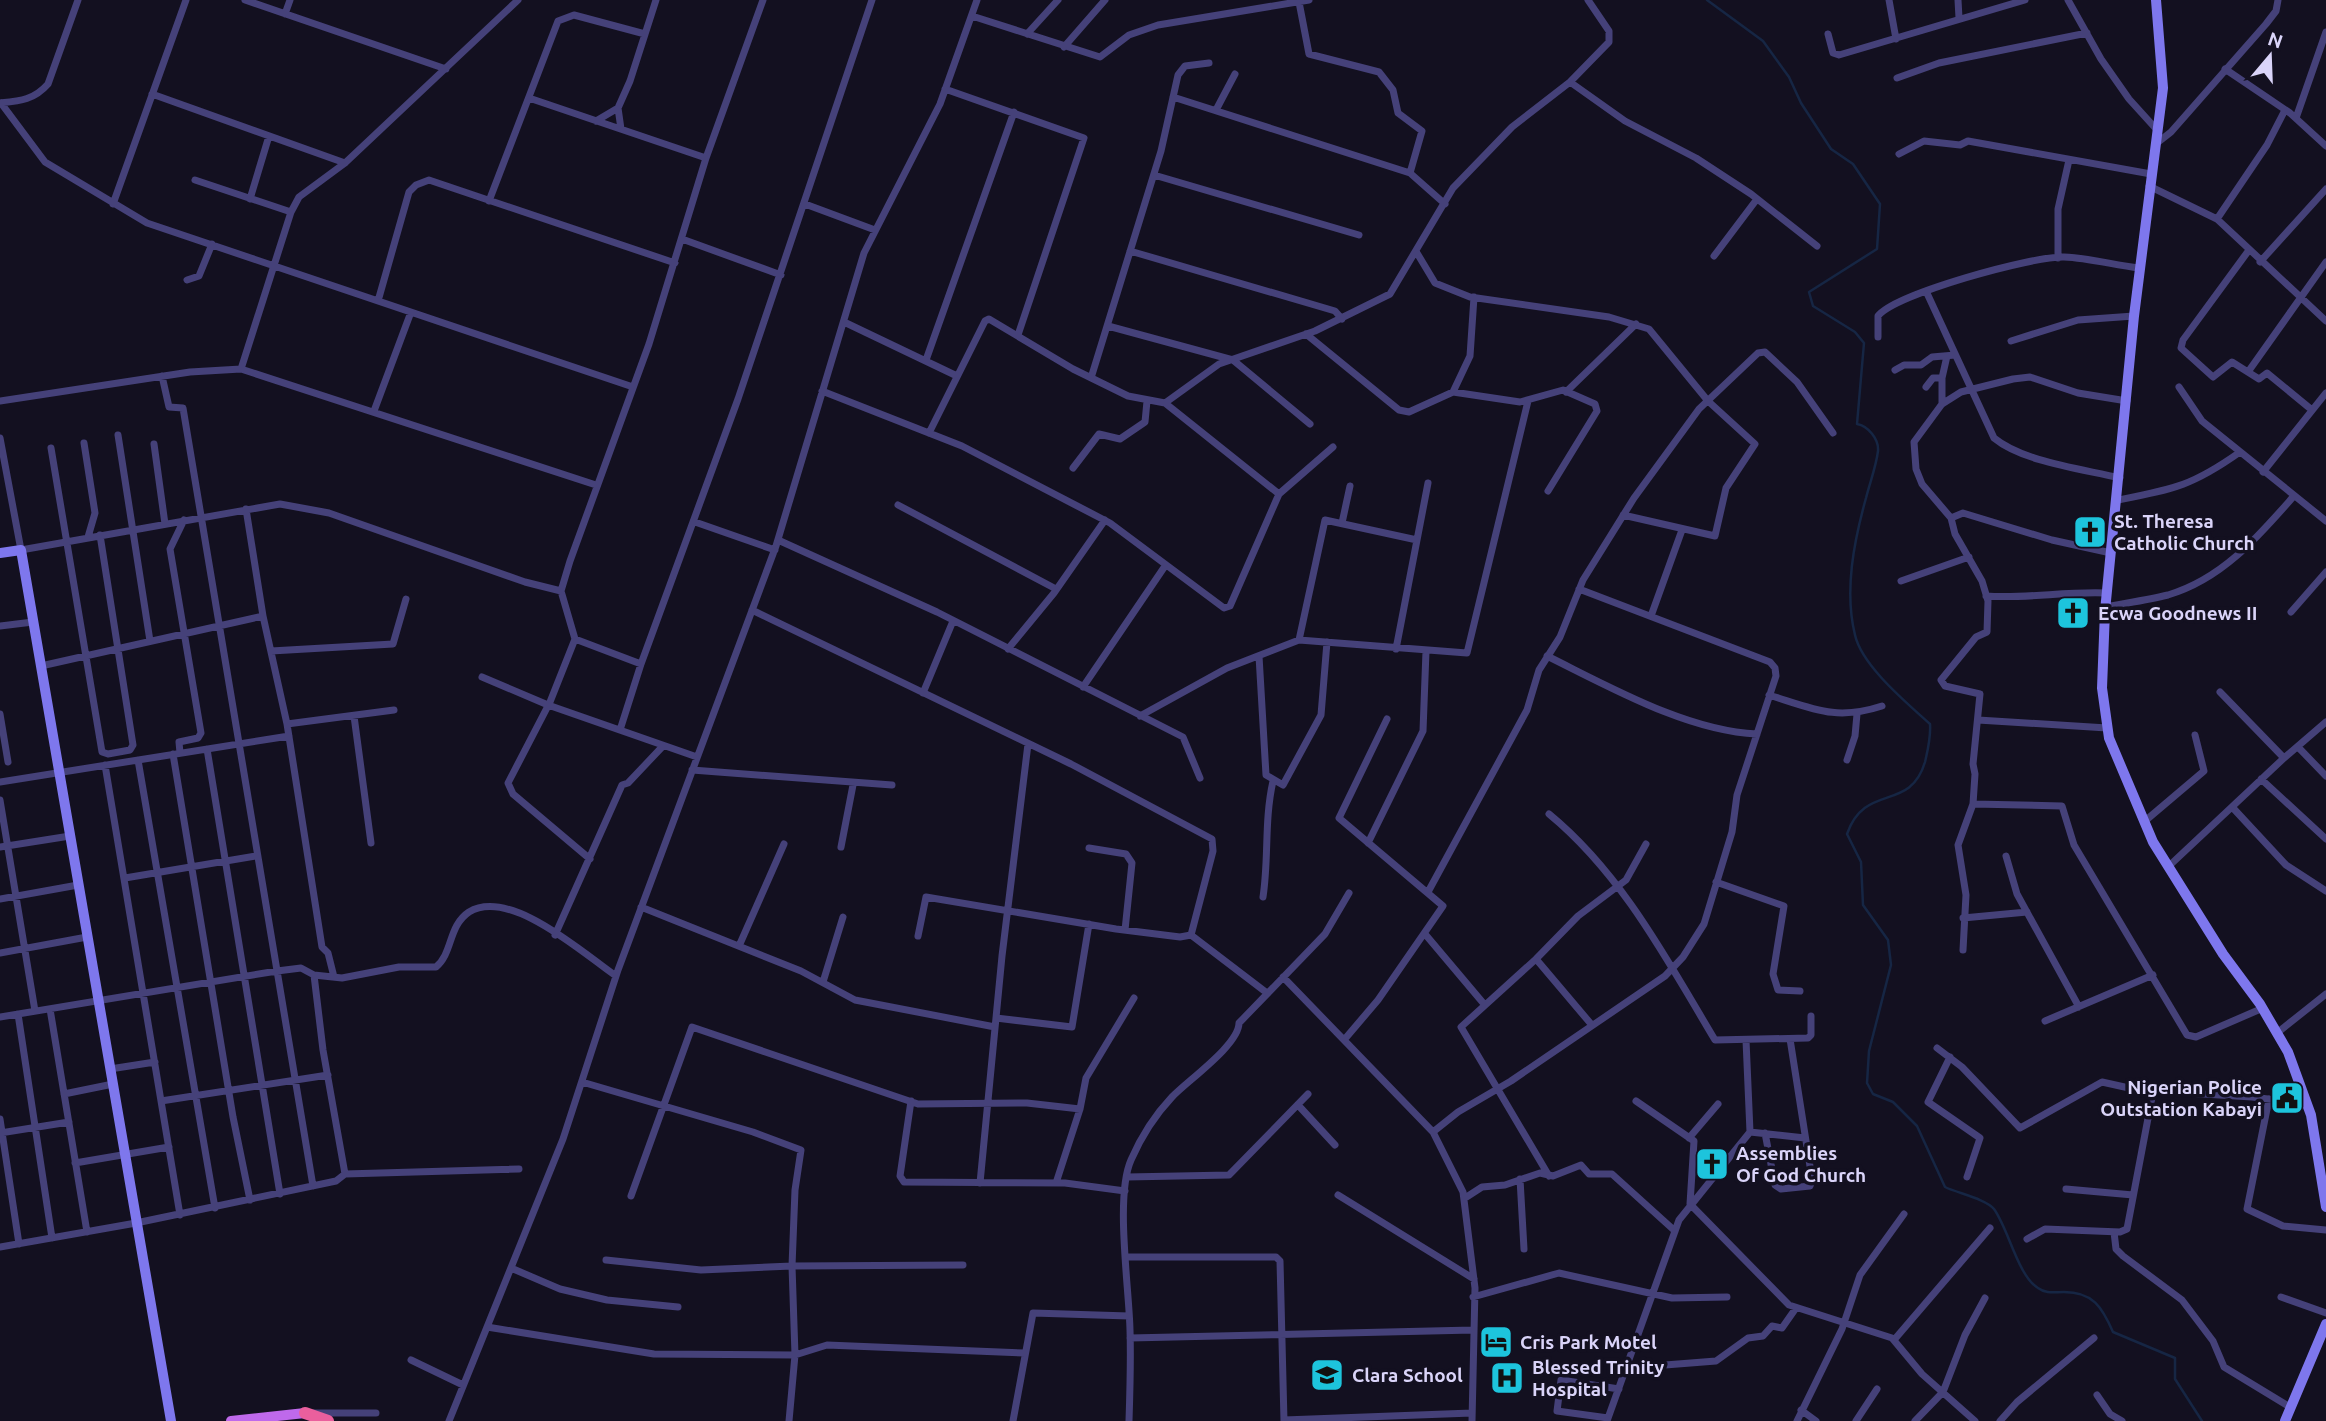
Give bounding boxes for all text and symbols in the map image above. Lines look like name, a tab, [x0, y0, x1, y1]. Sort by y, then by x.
north arrow	[2235, 21, 2305, 91]
text: N	[2265, 27, 2286, 53]
place label: St. Theresa Catholic Church	[2114, 510, 2255, 554]
church icon: St. Theresa Catholic Church	[2071, 513, 2109, 551]
church icon: Ecwa Goodnews II	[2054, 594, 2092, 632]
place label: Ecwa Goodnews II	[2098, 602, 2257, 624]
place label: Nigerian Police Outstation Kabayi	[2100, 1076, 2262, 1120]
public building icon: Nigerian Police Outstation Kabayi	[2268, 1079, 2306, 1117]
place label: Assemblies Of God Church	[1736, 1142, 1866, 1186]
church icon: Assemblies Of God Church	[1693, 1145, 1731, 1183]
hotel icon: Cris Park Motel	[1477, 1323, 1515, 1361]
place label: Cris Park Motel	[1520, 1331, 1657, 1353]
school or university icon: Clara School	[1308, 1356, 1346, 1394]
place label: Blessed Trinity Hospital	[1532, 1356, 1664, 1400]
hospital icon: Blessed Trinity Hospital	[1488, 1359, 1526, 1397]
place label: Clara School	[1352, 1364, 1463, 1386]

